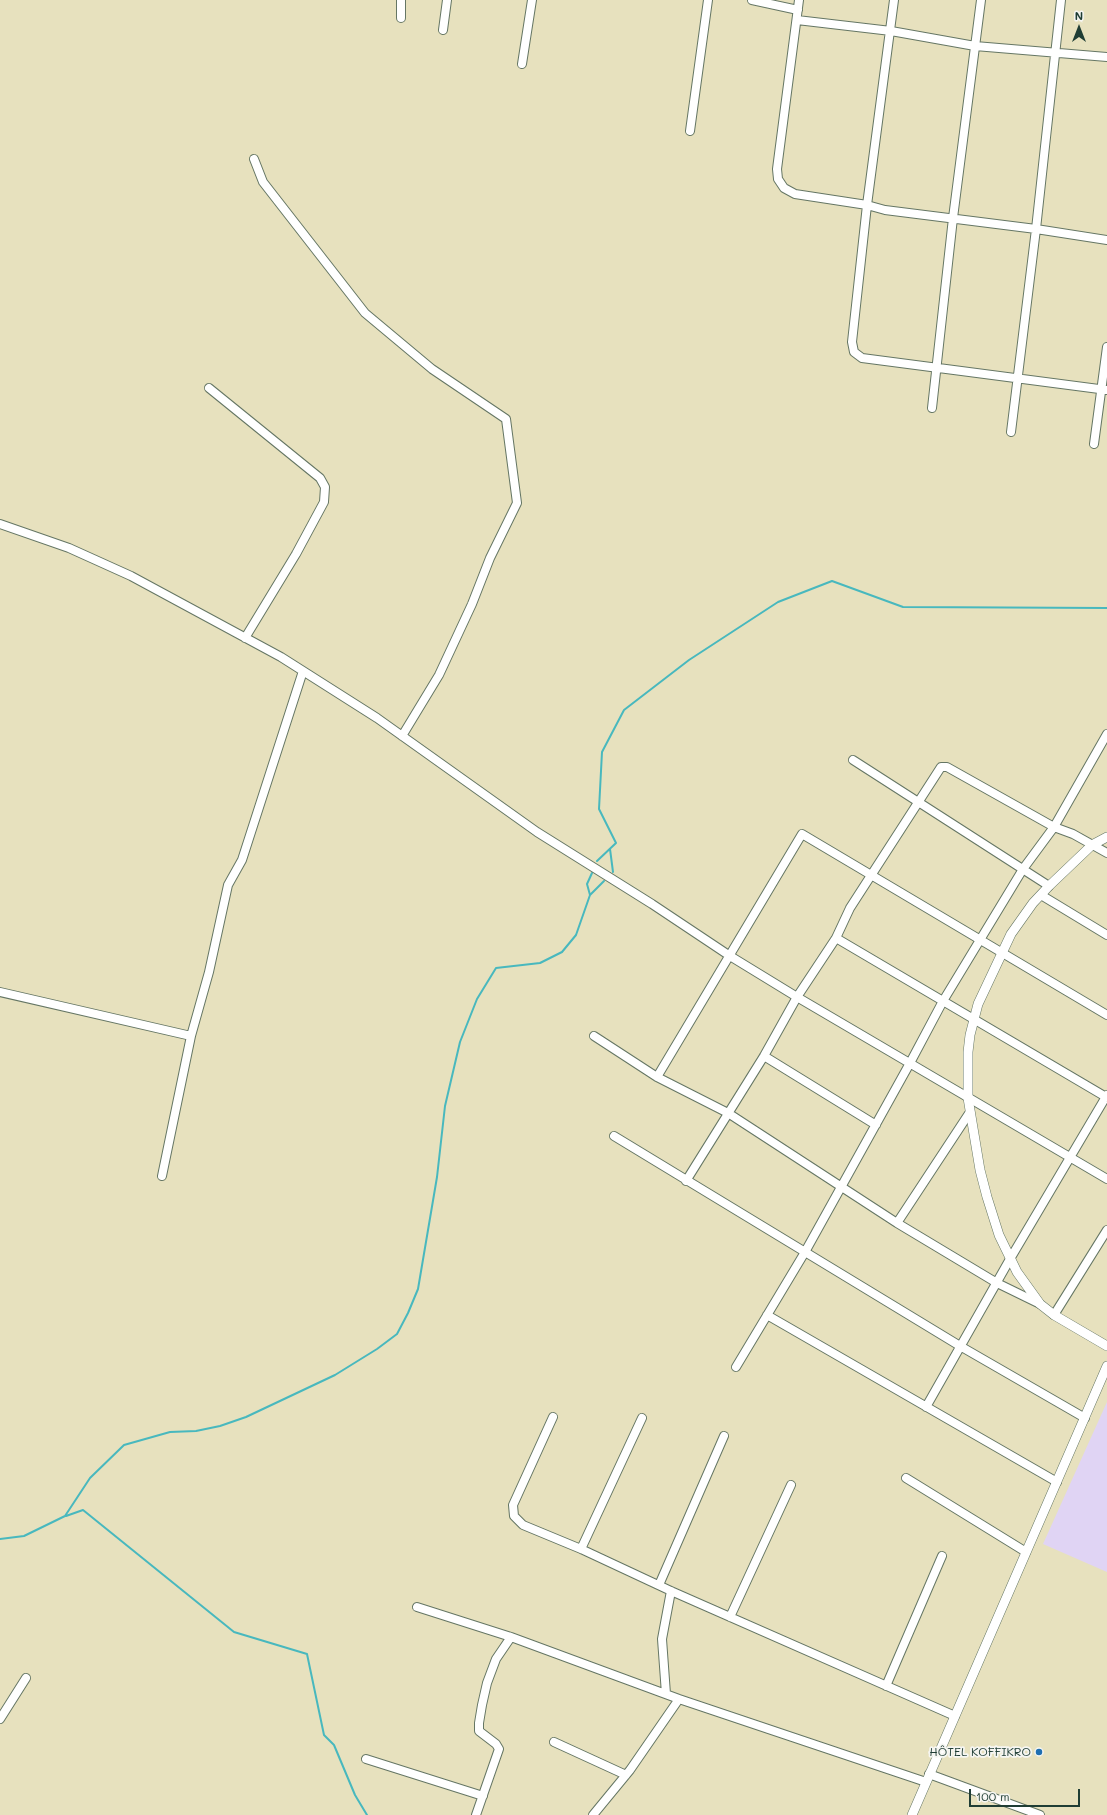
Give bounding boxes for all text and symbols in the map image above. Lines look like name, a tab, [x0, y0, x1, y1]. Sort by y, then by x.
north arrow	[1059, 8, 1099, 48]
text: N	[1075, 8, 1083, 23]
place label: HÔTEL KOFFIKRO	[929, 1745, 1031, 1759]
marker: HÔTEL KOFFIKRO	[1034, 1747, 1044, 1757]
scale bar	[971, 1781, 1082, 1807]
text: 100 m	[976, 1788, 1010, 1804]

